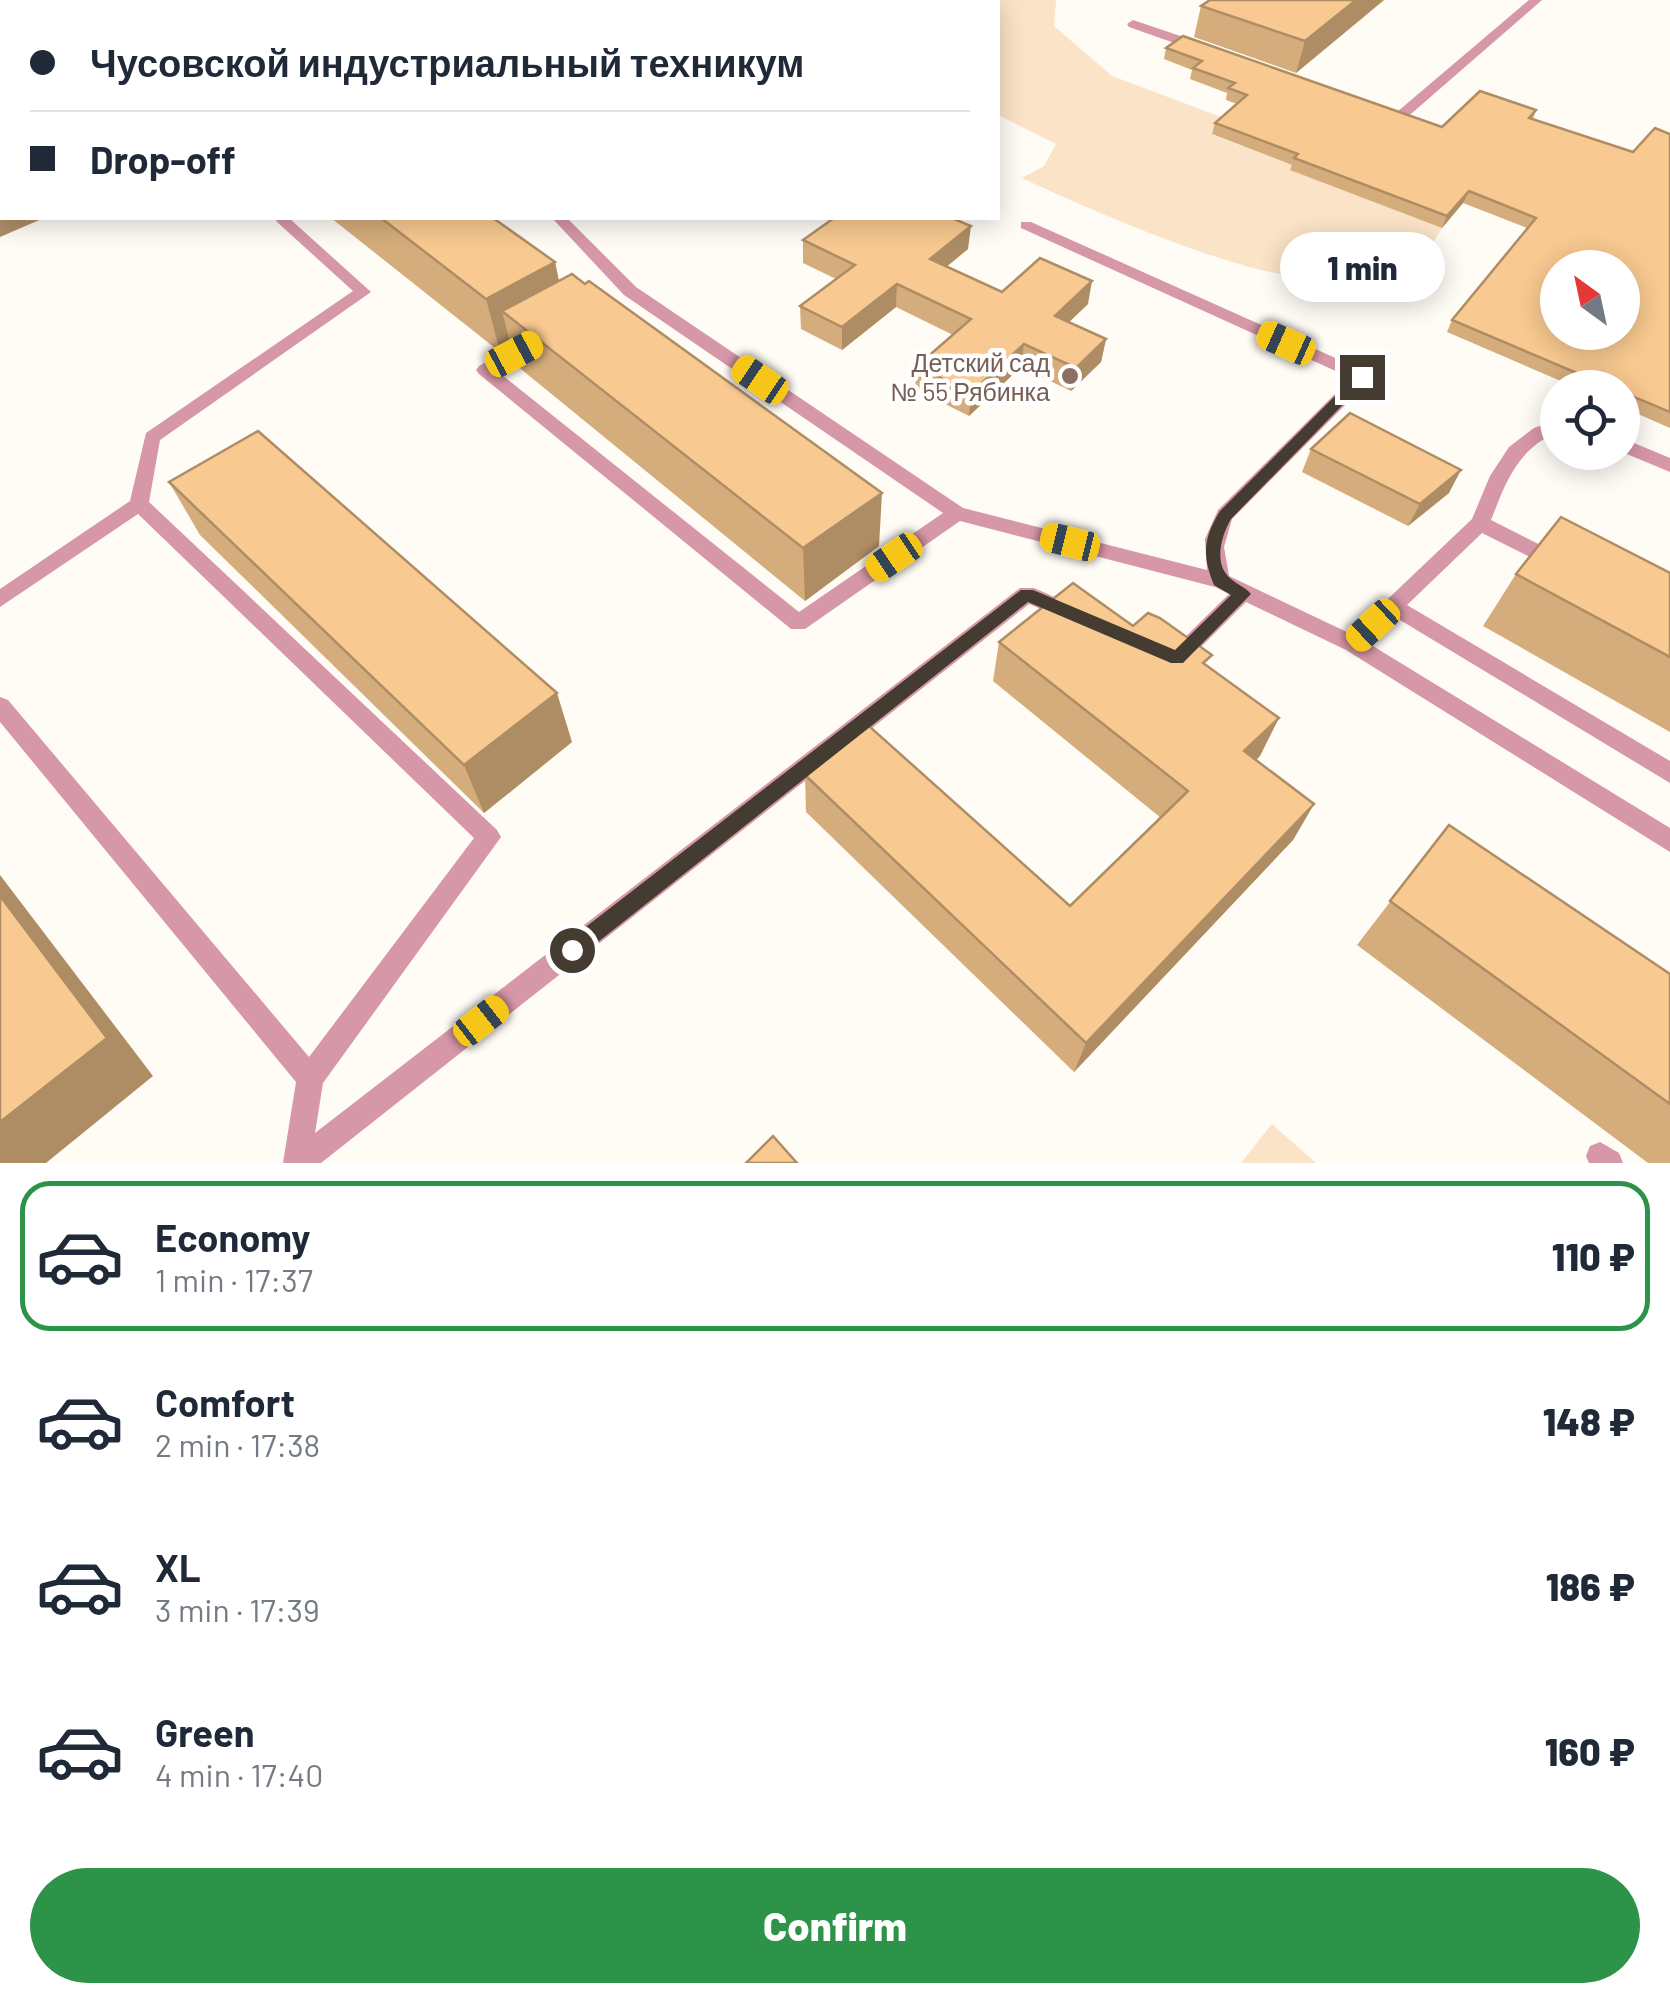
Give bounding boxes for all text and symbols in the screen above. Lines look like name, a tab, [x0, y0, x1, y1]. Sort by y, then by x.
text: Чусовской индустриальный техникум	[90, 39, 804, 85]
text: Drop-off	[90, 136, 236, 182]
callout: 1 min	[1280, 232, 1444, 302]
text: 1 min	[1327, 248, 1398, 286]
north arrow	[1540, 250, 1640, 350]
map controls	[1540, 250, 1640, 470]
car	[1252, 317, 1320, 369]
car	[480, 327, 548, 381]
place label: Детский сад № 55 Рябинка	[891, 347, 1050, 406]
car	[727, 351, 793, 409]
route end	[1340, 355, 1385, 400]
marker: Детский сад № 55 Рябинка	[1059, 365, 1081, 387]
button: locate	[1540, 370, 1640, 470]
car	[1037, 520, 1103, 564]
car	[861, 528, 927, 586]
car	[1341, 594, 1405, 656]
route start	[550, 928, 595, 973]
car	[448, 991, 514, 1051]
icon: car	[35, 1211, 125, 1301]
text: Economy	[155, 1214, 310, 1260]
text: 110 ₽	[1552, 1233, 1635, 1279]
text: 1 min · 17:37	[155, 1260, 313, 1298]
icon: car	[35, 1376, 125, 1466]
text: Comfort	[155, 1379, 295, 1425]
text: 148 ₽	[1543, 1398, 1635, 1444]
text: 2 min · 17:38	[155, 1425, 320, 1463]
icon: car	[35, 1541, 125, 1631]
text: XL	[155, 1544, 201, 1590]
text: 186 ₽	[1546, 1563, 1635, 1609]
text: 3 min · 17:39	[155, 1590, 320, 1628]
icon: car	[35, 1706, 125, 1796]
text: Green	[155, 1709, 255, 1755]
text: 160 ₽	[1545, 1728, 1635, 1774]
text: 4 min · 17:40	[155, 1755, 323, 1793]
button: Confirm	[30, 1868, 1640, 1983]

